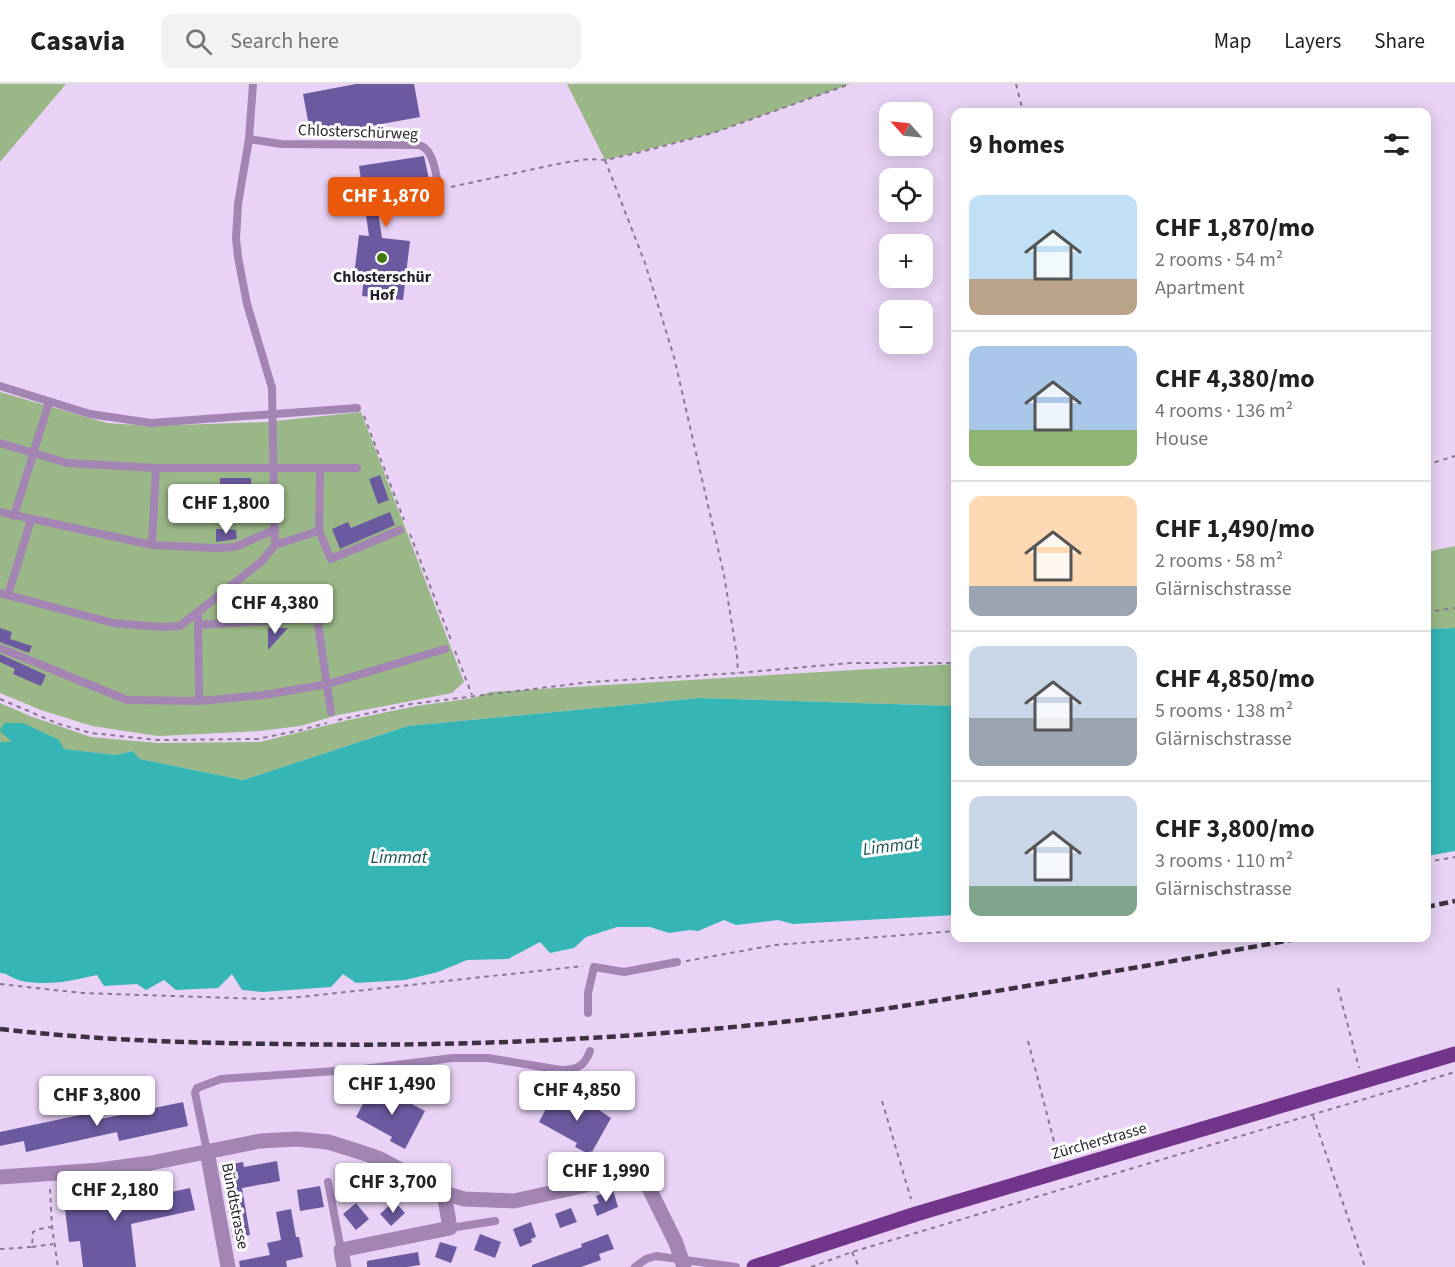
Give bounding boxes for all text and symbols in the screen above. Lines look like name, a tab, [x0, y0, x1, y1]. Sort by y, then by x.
search box	[161, 14, 581, 68]
text: Casavia	[30, 21, 125, 61]
icon: search	[182, 25, 215, 58]
text: Search here	[230, 25, 339, 57]
text: Map	[1214, 26, 1251, 56]
text: Layers	[1284, 26, 1341, 56]
text: Share	[1374, 26, 1425, 56]
north arrow	[879, 102, 933, 156]
map controls	[879, 102, 933, 354]
street label: Chlosterschürweg	[298, 119, 418, 145]
text: 9 homes	[969, 126, 1064, 163]
icon: filters	[1380, 128, 1413, 161]
button: locate	[879, 168, 933, 222]
pin: CHF 1,870	[317, 177, 455, 228]
text: CHF 1,870	[342, 182, 430, 210]
text: CHF 1,870/mo	[1155, 209, 1315, 246]
icon: home	[1017, 219, 1089, 291]
button: +	[879, 234, 933, 288]
text: 2 rooms · 54 m²	[1155, 246, 1283, 274]
marker: Chlosterschür Hof	[375, 251, 389, 265]
place label: Chlosterschür Hof	[333, 266, 432, 306]
text: Apartment	[1155, 274, 1245, 302]
button: −	[879, 300, 933, 354]
text: CHF 4,380/mo	[1155, 360, 1315, 397]
icon: home	[1017, 370, 1089, 442]
text: 4 rooms · 136 m²	[1155, 397, 1293, 425]
text: House	[1155, 425, 1208, 453]
pin: CHF 1,800	[157, 484, 295, 535]
text: CHF 1,800	[182, 489, 270, 517]
text: CHF 1,490/mo	[1155, 510, 1315, 547]
icon: home	[1017, 520, 1089, 592]
text: 2 rooms · 58 m²	[1155, 547, 1283, 575]
text: Glärnischstrasse	[1155, 575, 1292, 603]
pin: CHF 4,380	[206, 584, 344, 635]
text: CHF 4,380	[231, 589, 319, 617]
text: CHF 4,850/mo	[1155, 660, 1315, 697]
icon: home	[1017, 670, 1089, 742]
text: 5 rooms · 138 m²	[1155, 697, 1293, 725]
text: Glärnischstrasse	[1155, 725, 1292, 753]
text: CHF 3,800/mo	[1155, 810, 1315, 847]
icon: home	[1017, 820, 1089, 892]
water label: Limmat	[861, 830, 922, 862]
water label: Limmat	[371, 845, 429, 870]
text: 3 rooms · 110 m²	[1155, 847, 1293, 875]
text: Glärnischstrasse	[1155, 875, 1292, 903]
pin: CHF 1,490	[323, 1065, 461, 1116]
text: CHF 1,490	[348, 1070, 436, 1098]
pin: CHF 4,850	[508, 1071, 646, 1122]
pin: CHF 3,800	[28, 1076, 166, 1127]
text: CHF 4,850	[533, 1076, 621, 1104]
text: CHF 3,800	[53, 1081, 141, 1109]
street label: Zürcherstrasse	[1049, 1117, 1149, 1165]
pin: CHF 1,990	[537, 1152, 675, 1203]
text: CHF 1,990	[562, 1157, 650, 1185]
street label: Bündtstrasse	[216, 1161, 254, 1251]
pin: CHF 3,700	[324, 1163, 462, 1214]
text: CHF 3,700	[349, 1168, 437, 1196]
pin: CHF 2,180	[46, 1171, 184, 1222]
text: CHF 2,180	[71, 1176, 159, 1204]

